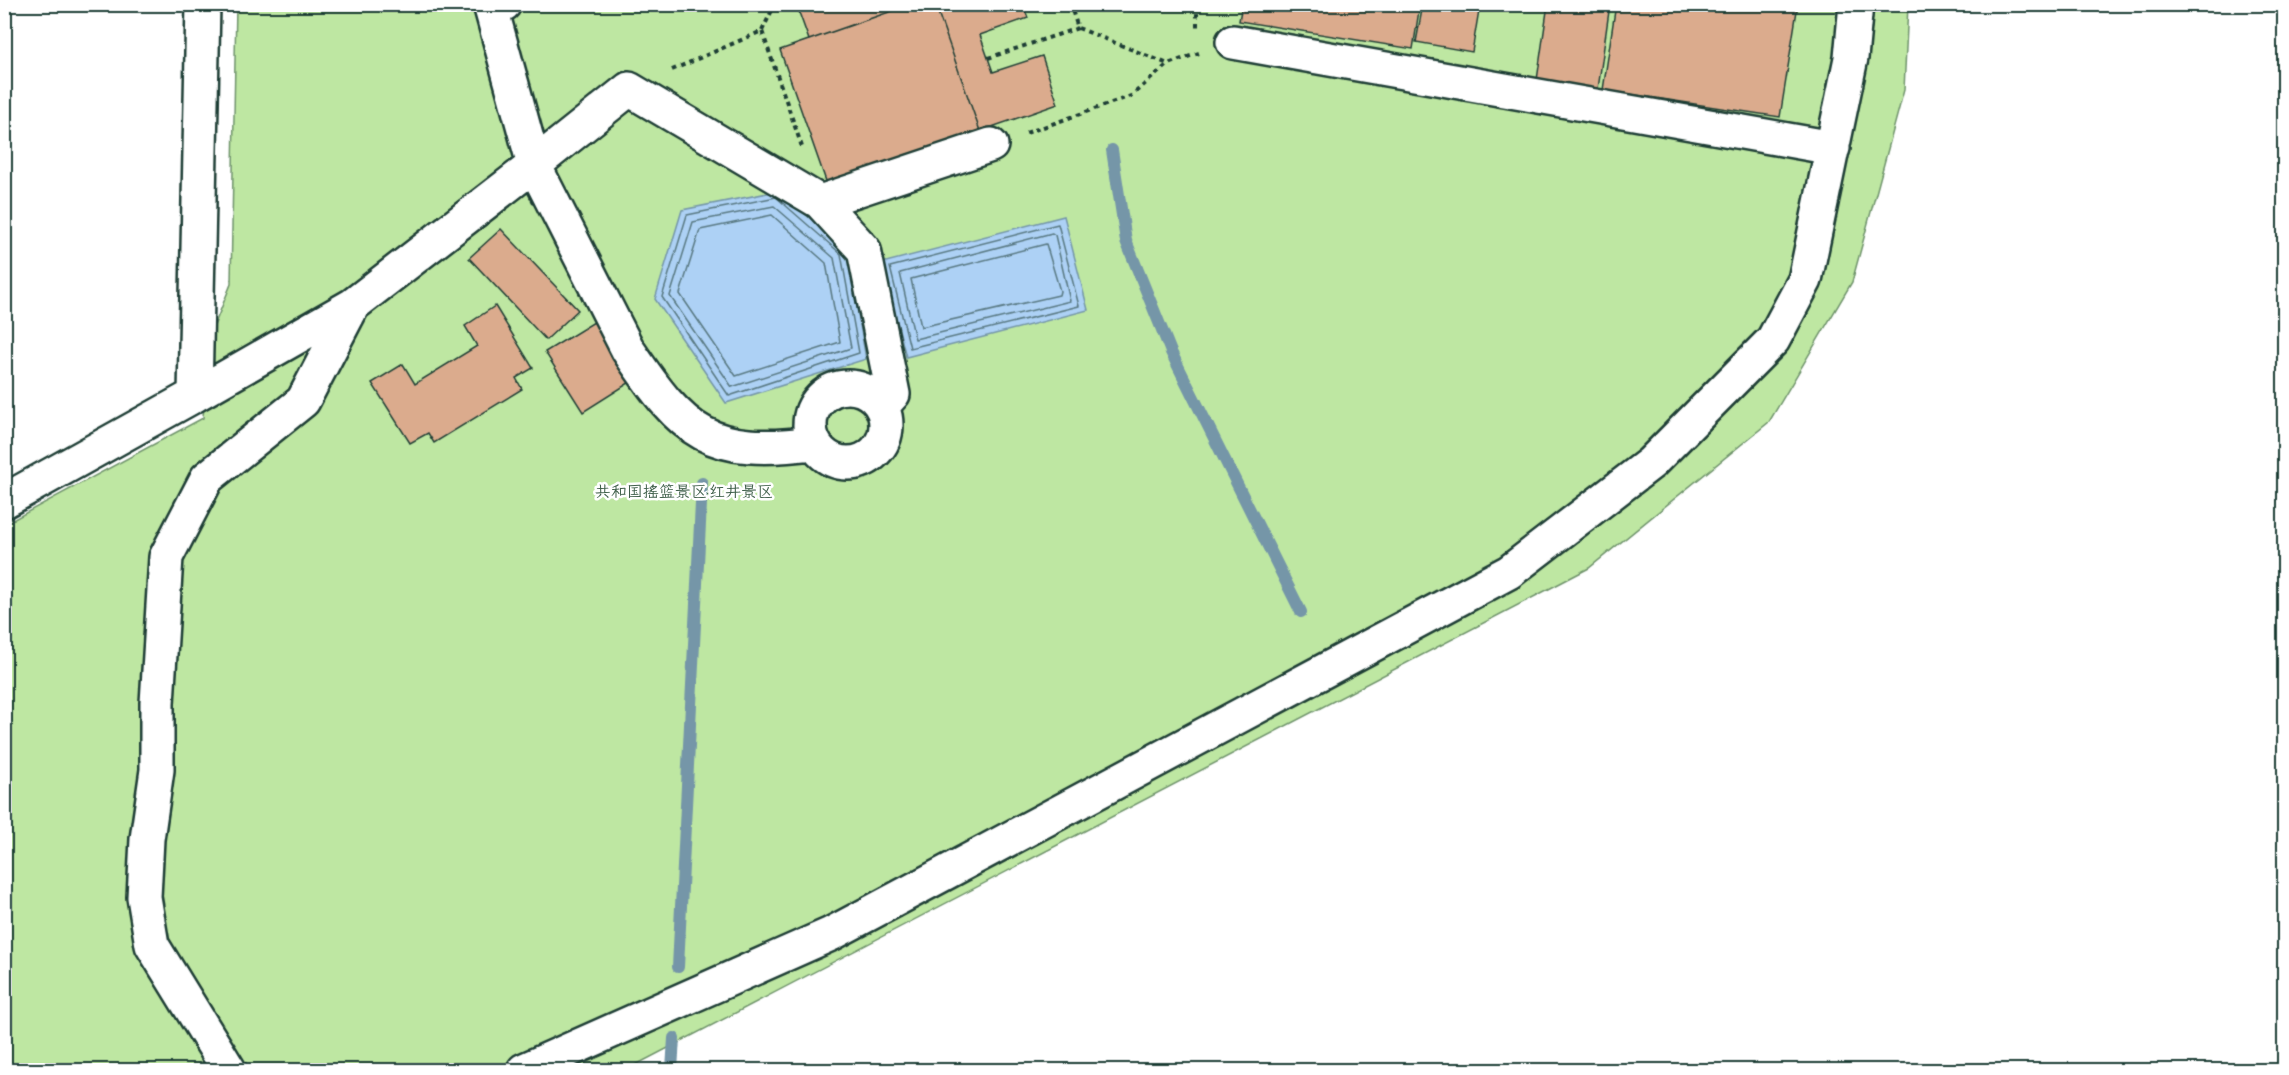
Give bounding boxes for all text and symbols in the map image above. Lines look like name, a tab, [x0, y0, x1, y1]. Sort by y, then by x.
park label: 共和国摇篮景区·红井景区	[595, 481, 773, 503]

